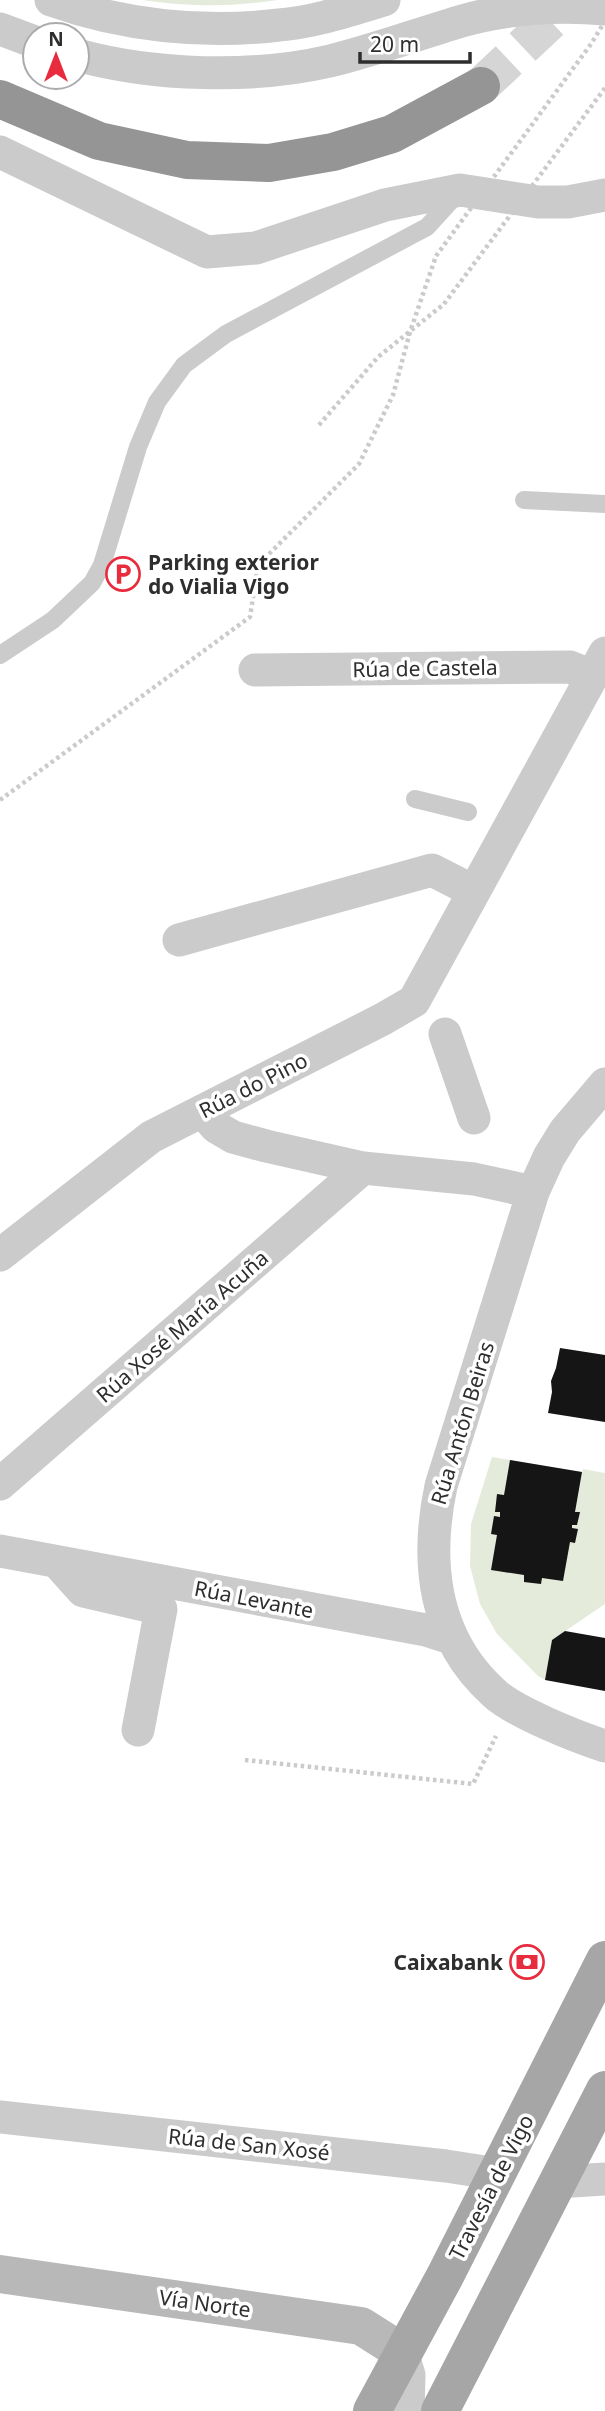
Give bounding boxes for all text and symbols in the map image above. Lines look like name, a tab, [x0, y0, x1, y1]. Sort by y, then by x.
north arrow	[21, 21, 91, 91]
scale bar	[360, 21, 470, 65]
text: N	[48, 26, 64, 52]
text: 20 m	[370, 30, 419, 58]
place label: Parking exterior do Vialia Vigo	[148, 548, 319, 600]
parking icon: Parking exterior do Vialia Vigo	[104, 555, 142, 593]
street label: Rúa de Castela	[352, 653, 498, 683]
street label: Rúa do Pino	[194, 1046, 312, 1124]
street label: Rúa Xosé María Acuña	[90, 1244, 274, 1408]
street label: Rúa Antón Beiras	[424, 1338, 500, 1508]
street label: Rúa Levante	[192, 1574, 316, 1624]
bank icon: Caixabank	[508, 1943, 546, 1981]
place label: Caixabank	[393, 1948, 504, 1976]
street label: Travesía de Vigo	[442, 2109, 540, 2265]
street label: Rúa de San Xosé	[167, 2122, 331, 2166]
street label: Vía Norte	[157, 2283, 253, 2323]

